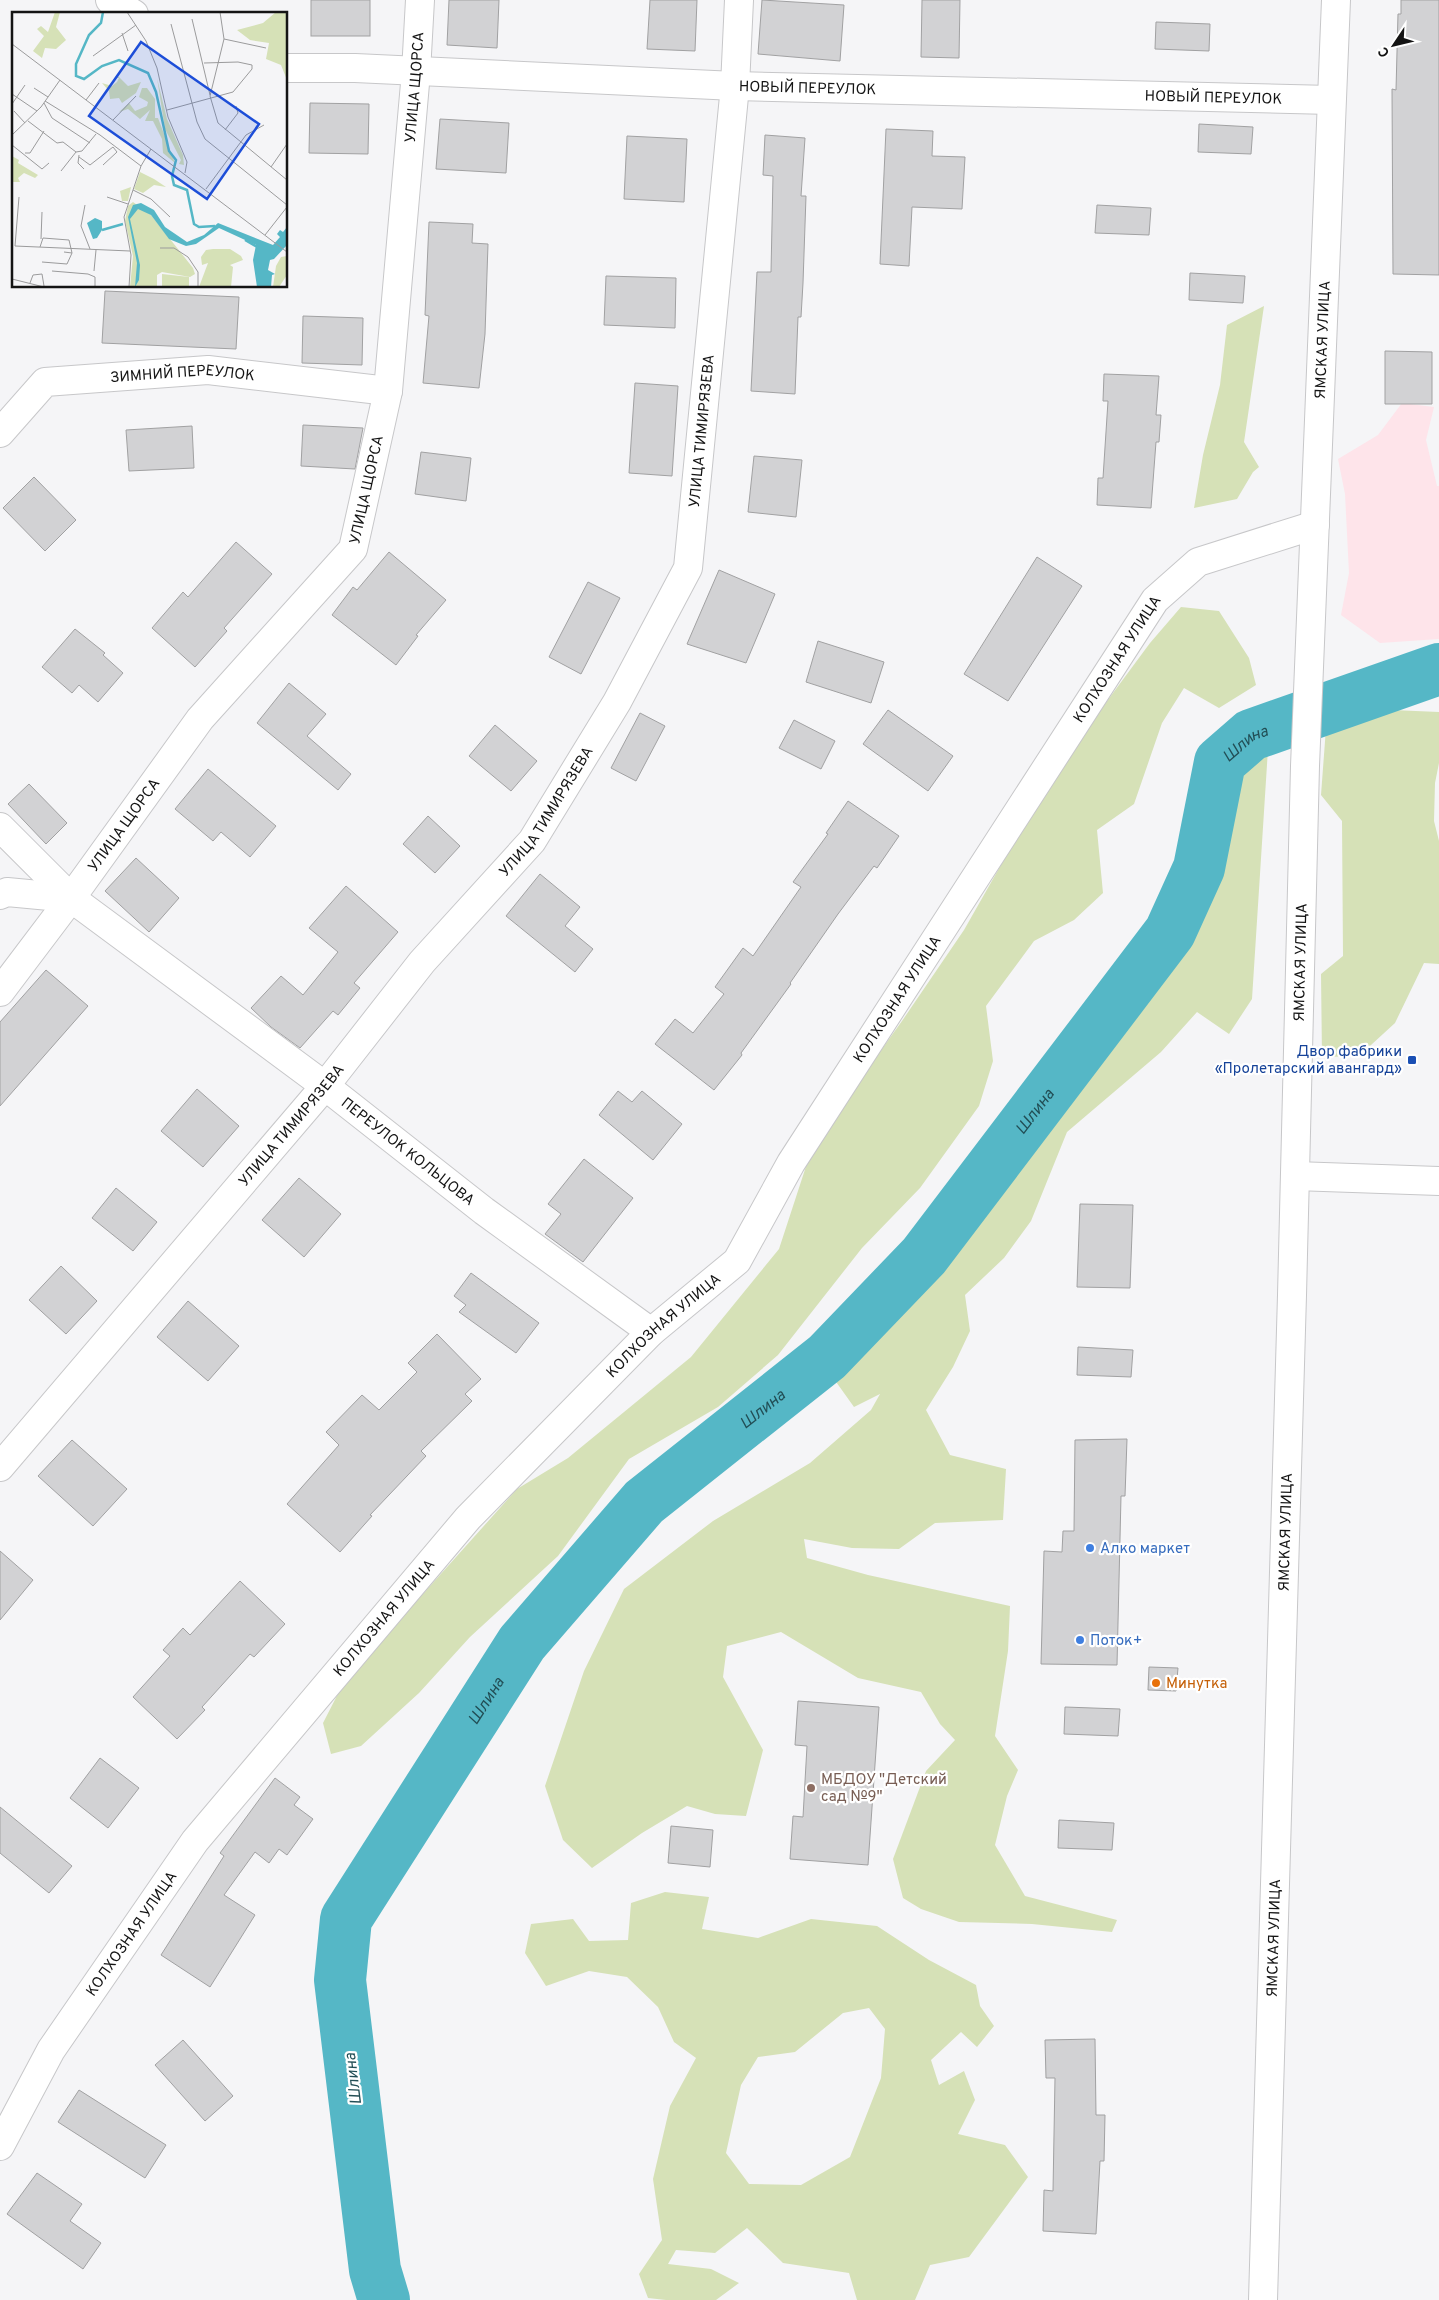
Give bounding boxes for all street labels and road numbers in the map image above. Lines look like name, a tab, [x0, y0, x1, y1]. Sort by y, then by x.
street label: УЛИЦА ЩОРСА	[402, 31, 429, 144]
street label: НОВЫЙ ПЕРЕУЛОК	[739, 77, 877, 100]
street label: НОВЫЙ ПЕРЕУЛОК	[1144, 87, 1282, 110]
street label: ЯМСКАЯ УЛИЦА	[1312, 280, 1336, 400]
street label: УЛИЦА ТИМИРЯЗЕВА	[686, 354, 720, 509]
street label: ЗИМНИЙ ПЕРЕУЛОК	[110, 362, 256, 388]
street label: УЛИЦА ЩОРСА	[346, 434, 389, 546]
street label: КОЛХОЗНАЯ УЛИЦА	[1070, 593, 1166, 727]
street label: УЛИЦА ТИМИРЯЗЕВА	[496, 744, 598, 881]
street label: УЛИЦА ЩОРСА	[85, 775, 165, 876]
street label: ЯМСКАЯ УЛИЦА	[1291, 903, 1313, 1022]
street label: КОЛХОЗНАЯ УЛИЦА	[850, 933, 946, 1067]
street label: УЛИЦА ТИМИРЯЗЕВА	[235, 1061, 349, 1191]
street label: ПЕРЕУЛОК КОЛЬЦОВА	[336, 1094, 478, 1211]
street label: КОЛХОЗНАЯ УЛИЦА	[603, 1270, 725, 1383]
street label: ЯМСКАЯ УЛИЦА	[1275, 1473, 1298, 1592]
street label: КОЛХОЗНАЯ УЛИЦА	[330, 1556, 440, 1681]
street label: КОЛХОЗНАЯ УЛИЦА	[83, 1868, 182, 2001]
street label: ЯМСКАЯ УЛИЦА	[1264, 1879, 1286, 1998]

